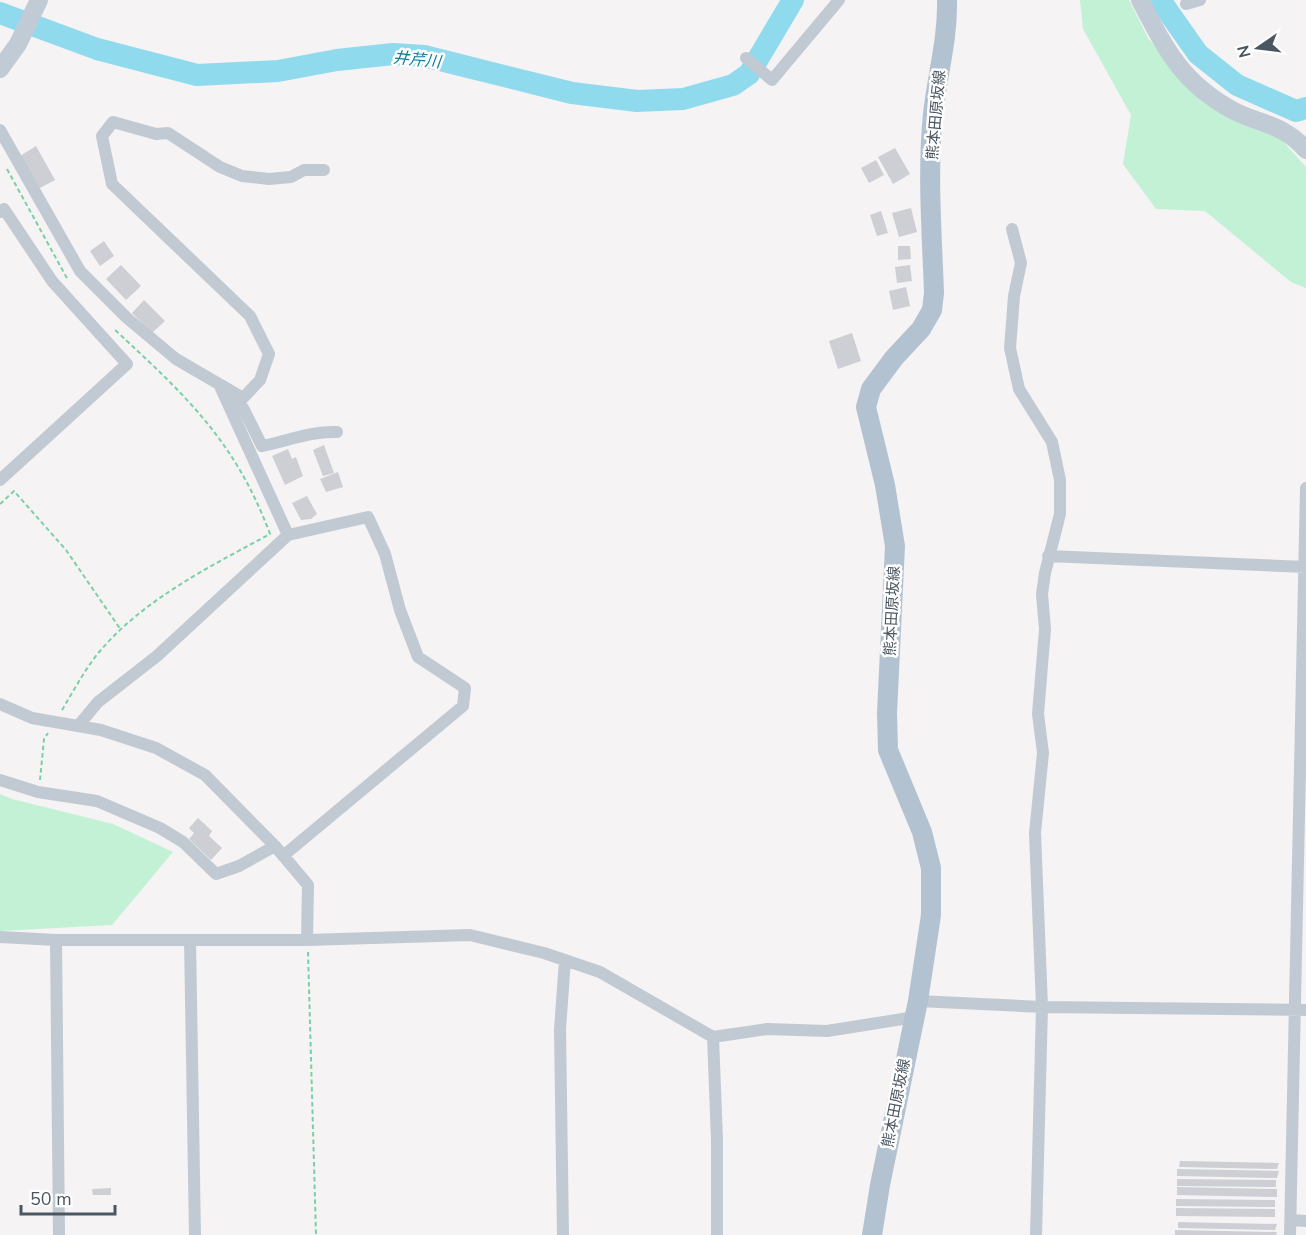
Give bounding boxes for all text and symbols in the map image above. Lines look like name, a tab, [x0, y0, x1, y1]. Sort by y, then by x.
north arrow	[1228, 18, 1288, 78]
text: N	[1232, 43, 1257, 60]
water label: 井芹川	[392, 47, 444, 74]
street label: 熊本田原坂線	[922, 69, 950, 161]
street label: 熊本田原坂線	[880, 566, 904, 656]
street label: 熊本田原坂線	[878, 1057, 914, 1149]
scale bar	[21, 1178, 116, 1216]
text: 50 m	[30, 1187, 72, 1211]

